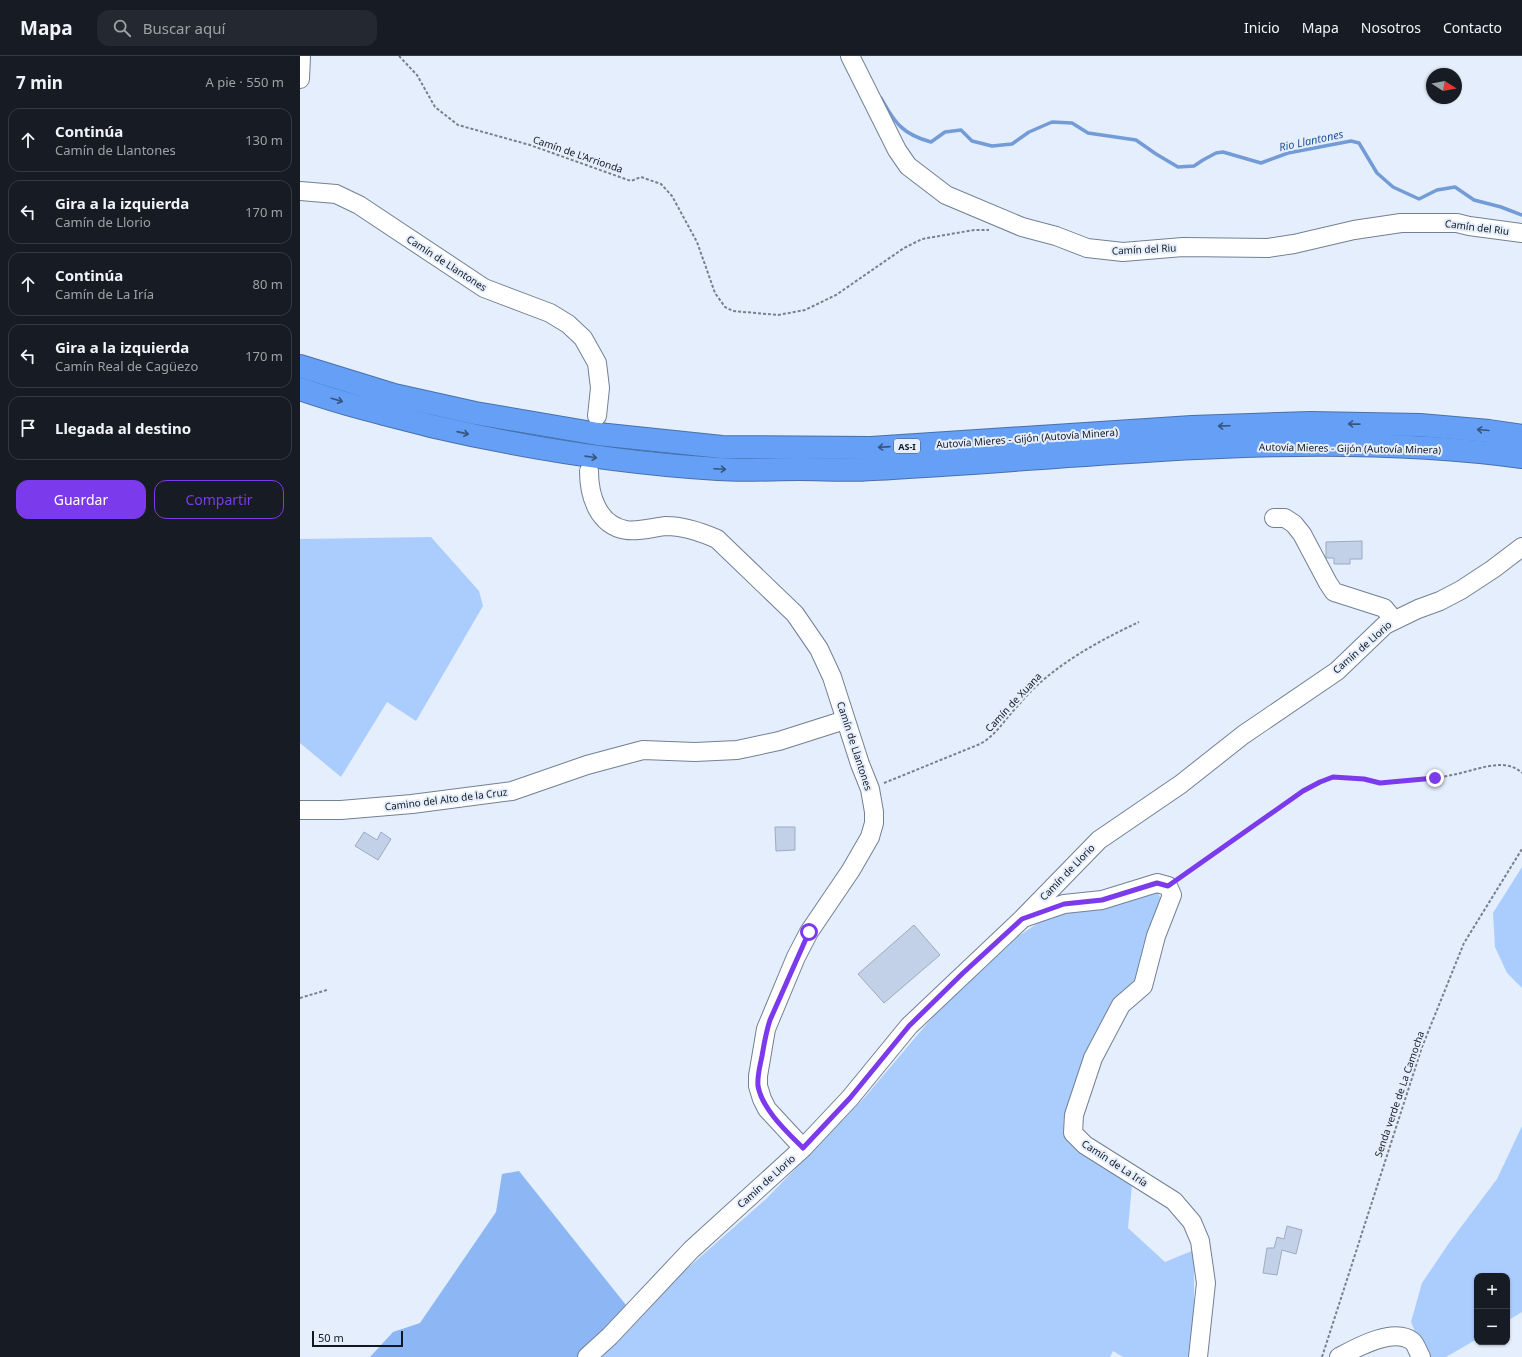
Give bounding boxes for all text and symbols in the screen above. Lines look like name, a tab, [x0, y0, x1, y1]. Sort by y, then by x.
search box	[97, 10, 377, 46]
text: Mapa	[20, 15, 73, 41]
icon: search	[111, 17, 133, 39]
text: Buscar aquí	[143, 18, 225, 38]
text: Inicio	[1244, 18, 1280, 37]
text: Mapa	[1302, 18, 1339, 37]
text: Nosotros	[1361, 18, 1421, 37]
text: Contacto	[1443, 18, 1502, 37]
north arrow	[1426, 68, 1462, 104]
text: 7 min	[16, 71, 63, 94]
text: A pie · 550 m	[206, 73, 284, 91]
text: Continúa	[55, 121, 123, 141]
water label: Rio Llantones	[1277, 126, 1345, 154]
icon: ahead	[17, 129, 39, 151]
text: 130 m	[245, 131, 283, 149]
street label: Camín de L'Arrionda	[531, 132, 625, 176]
text: Camín de Llantones	[55, 141, 176, 159]
text: Gira a la izquierda	[55, 193, 189, 213]
icon: left	[17, 201, 39, 223]
text: 170 m	[245, 203, 283, 221]
text: Camín de Llorio	[55, 213, 151, 231]
street label: Camín del Riu	[1444, 216, 1510, 238]
street label: Camín de Llantones	[404, 232, 490, 294]
street label: Camín del Riu	[1111, 240, 1177, 258]
text: Continúa	[55, 265, 123, 285]
icon: ahead	[17, 273, 39, 295]
text: 80 m	[253, 275, 283, 293]
text: Camín de La Iría	[55, 285, 154, 303]
text: Gira a la izquierda	[55, 337, 189, 357]
icon: left	[17, 345, 39, 367]
text: 170 m	[245, 347, 283, 365]
text: Camín Real de Cagüezo	[55, 357, 198, 375]
one-way arrow	[331, 397, 344, 404]
icon: arrive	[17, 417, 39, 439]
text: Llegada al destino	[55, 418, 191, 438]
one-way arrow	[1348, 420, 1361, 428]
one-way arrow	[1218, 422, 1231, 430]
street label: Autovía Mieres - Gijón (Autovía Minera)	[936, 425, 1118, 451]
one-way arrow	[1477, 427, 1490, 434]
one-way arrow	[456, 430, 469, 438]
road number: AS-I	[894, 439, 920, 453]
street label: Autovía Mieres - Gijón (Autovía Minera)	[1259, 439, 1441, 457]
one-way arrow	[878, 444, 891, 451]
one-way arrow	[584, 453, 597, 461]
one-way arrow	[713, 465, 726, 473]
button: Guardar	[16, 480, 146, 519]
button: Compartir	[154, 480, 284, 519]
street label: Camín de Llorio	[1330, 618, 1394, 676]
street label: Camín de Xuana	[982, 669, 1044, 735]
street label: Camín de Llantones	[834, 700, 876, 793]
route end	[1426, 769, 1444, 787]
street label: Camino del Alto de la Cruz	[384, 784, 508, 813]
street label: Camín de Llorio	[1036, 841, 1098, 903]
route start	[800, 923, 818, 941]
street label: Senda verde de La Camocha	[1371, 1029, 1427, 1159]
street label: Camín de La Iría	[1079, 1136, 1151, 1190]
street label: Camín de Llorio	[734, 1151, 798, 1211]
map controls	[1474, 1273, 1510, 1345]
button: +	[1474, 1273, 1510, 1309]
button: −	[1474, 1309, 1510, 1345]
scale bar	[312, 1329, 403, 1348]
text: 50 m	[318, 1330, 344, 1345]

